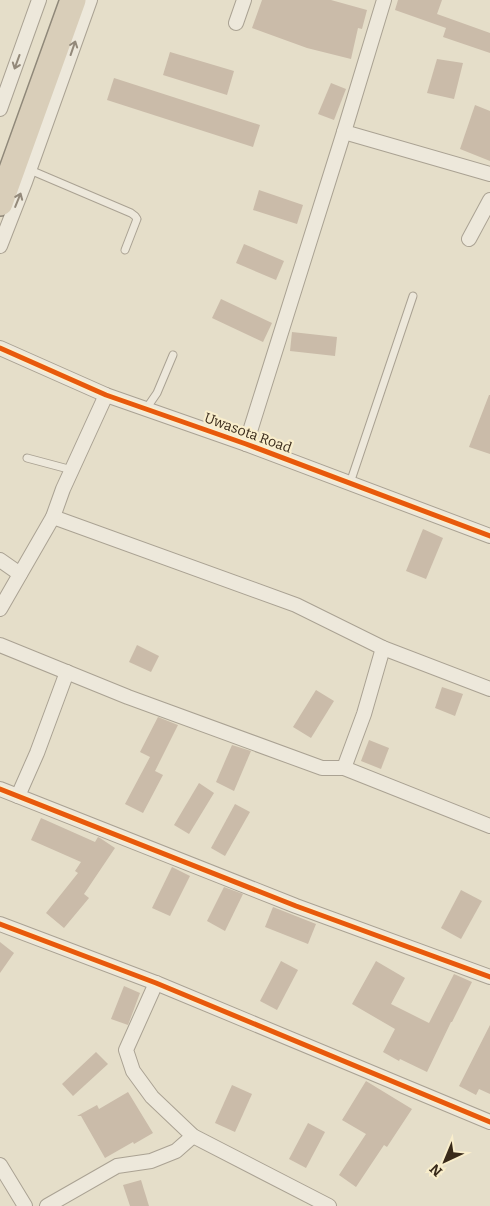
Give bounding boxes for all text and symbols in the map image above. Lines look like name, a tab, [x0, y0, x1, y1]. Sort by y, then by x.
one-way arrow	[69, 40, 78, 56]
one-way arrow	[11, 54, 21, 70]
one-way arrow	[14, 193, 23, 209]
street label: Uwasota Road	[202, 409, 294, 457]
north arrow	[420, 1136, 470, 1186]
text: N	[426, 1160, 446, 1180]

